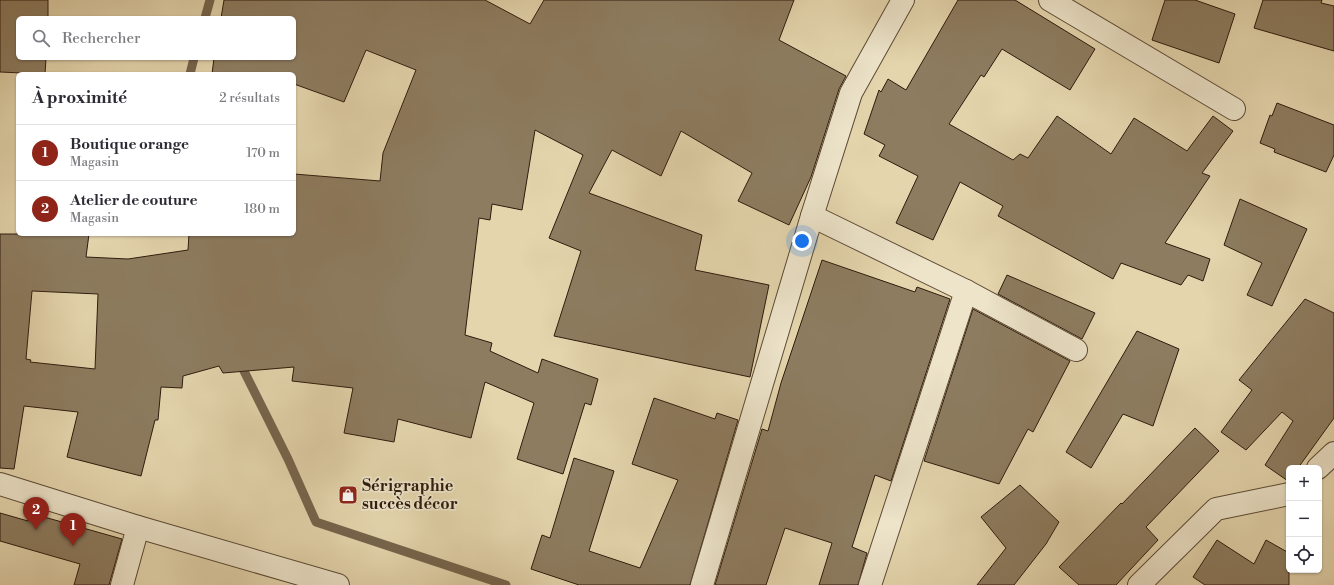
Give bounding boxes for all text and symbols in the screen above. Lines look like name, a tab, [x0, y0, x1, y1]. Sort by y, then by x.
search box	[16, 16, 296, 60]
icon: search	[30, 27, 52, 49]
text: Rechercher	[62, 29, 141, 48]
text: À proximité	[32, 87, 127, 109]
text: 2 résultats	[219, 90, 280, 106]
text: Boutique orange	[70, 135, 189, 154]
text: 1	[42, 145, 48, 161]
text: 170 m	[246, 145, 280, 161]
text: Magasin	[70, 154, 119, 170]
text: Atelier de couture	[70, 191, 198, 210]
text: 2	[41, 201, 49, 217]
text: 180 m	[244, 201, 280, 217]
text: Magasin	[70, 210, 119, 226]
your location	[792, 231, 812, 251]
map controls	[1286, 465, 1322, 573]
button: +	[1286, 465, 1322, 501]
place label: Sérigraphie succès décor	[362, 476, 458, 514]
shop icon: Sérigraphie succès décor	[337, 484, 359, 506]
pin: 2	[23, 497, 49, 530]
button: −	[1286, 501, 1322, 537]
pin: 1	[60, 513, 86, 546]
button: locate	[1286, 537, 1322, 573]

